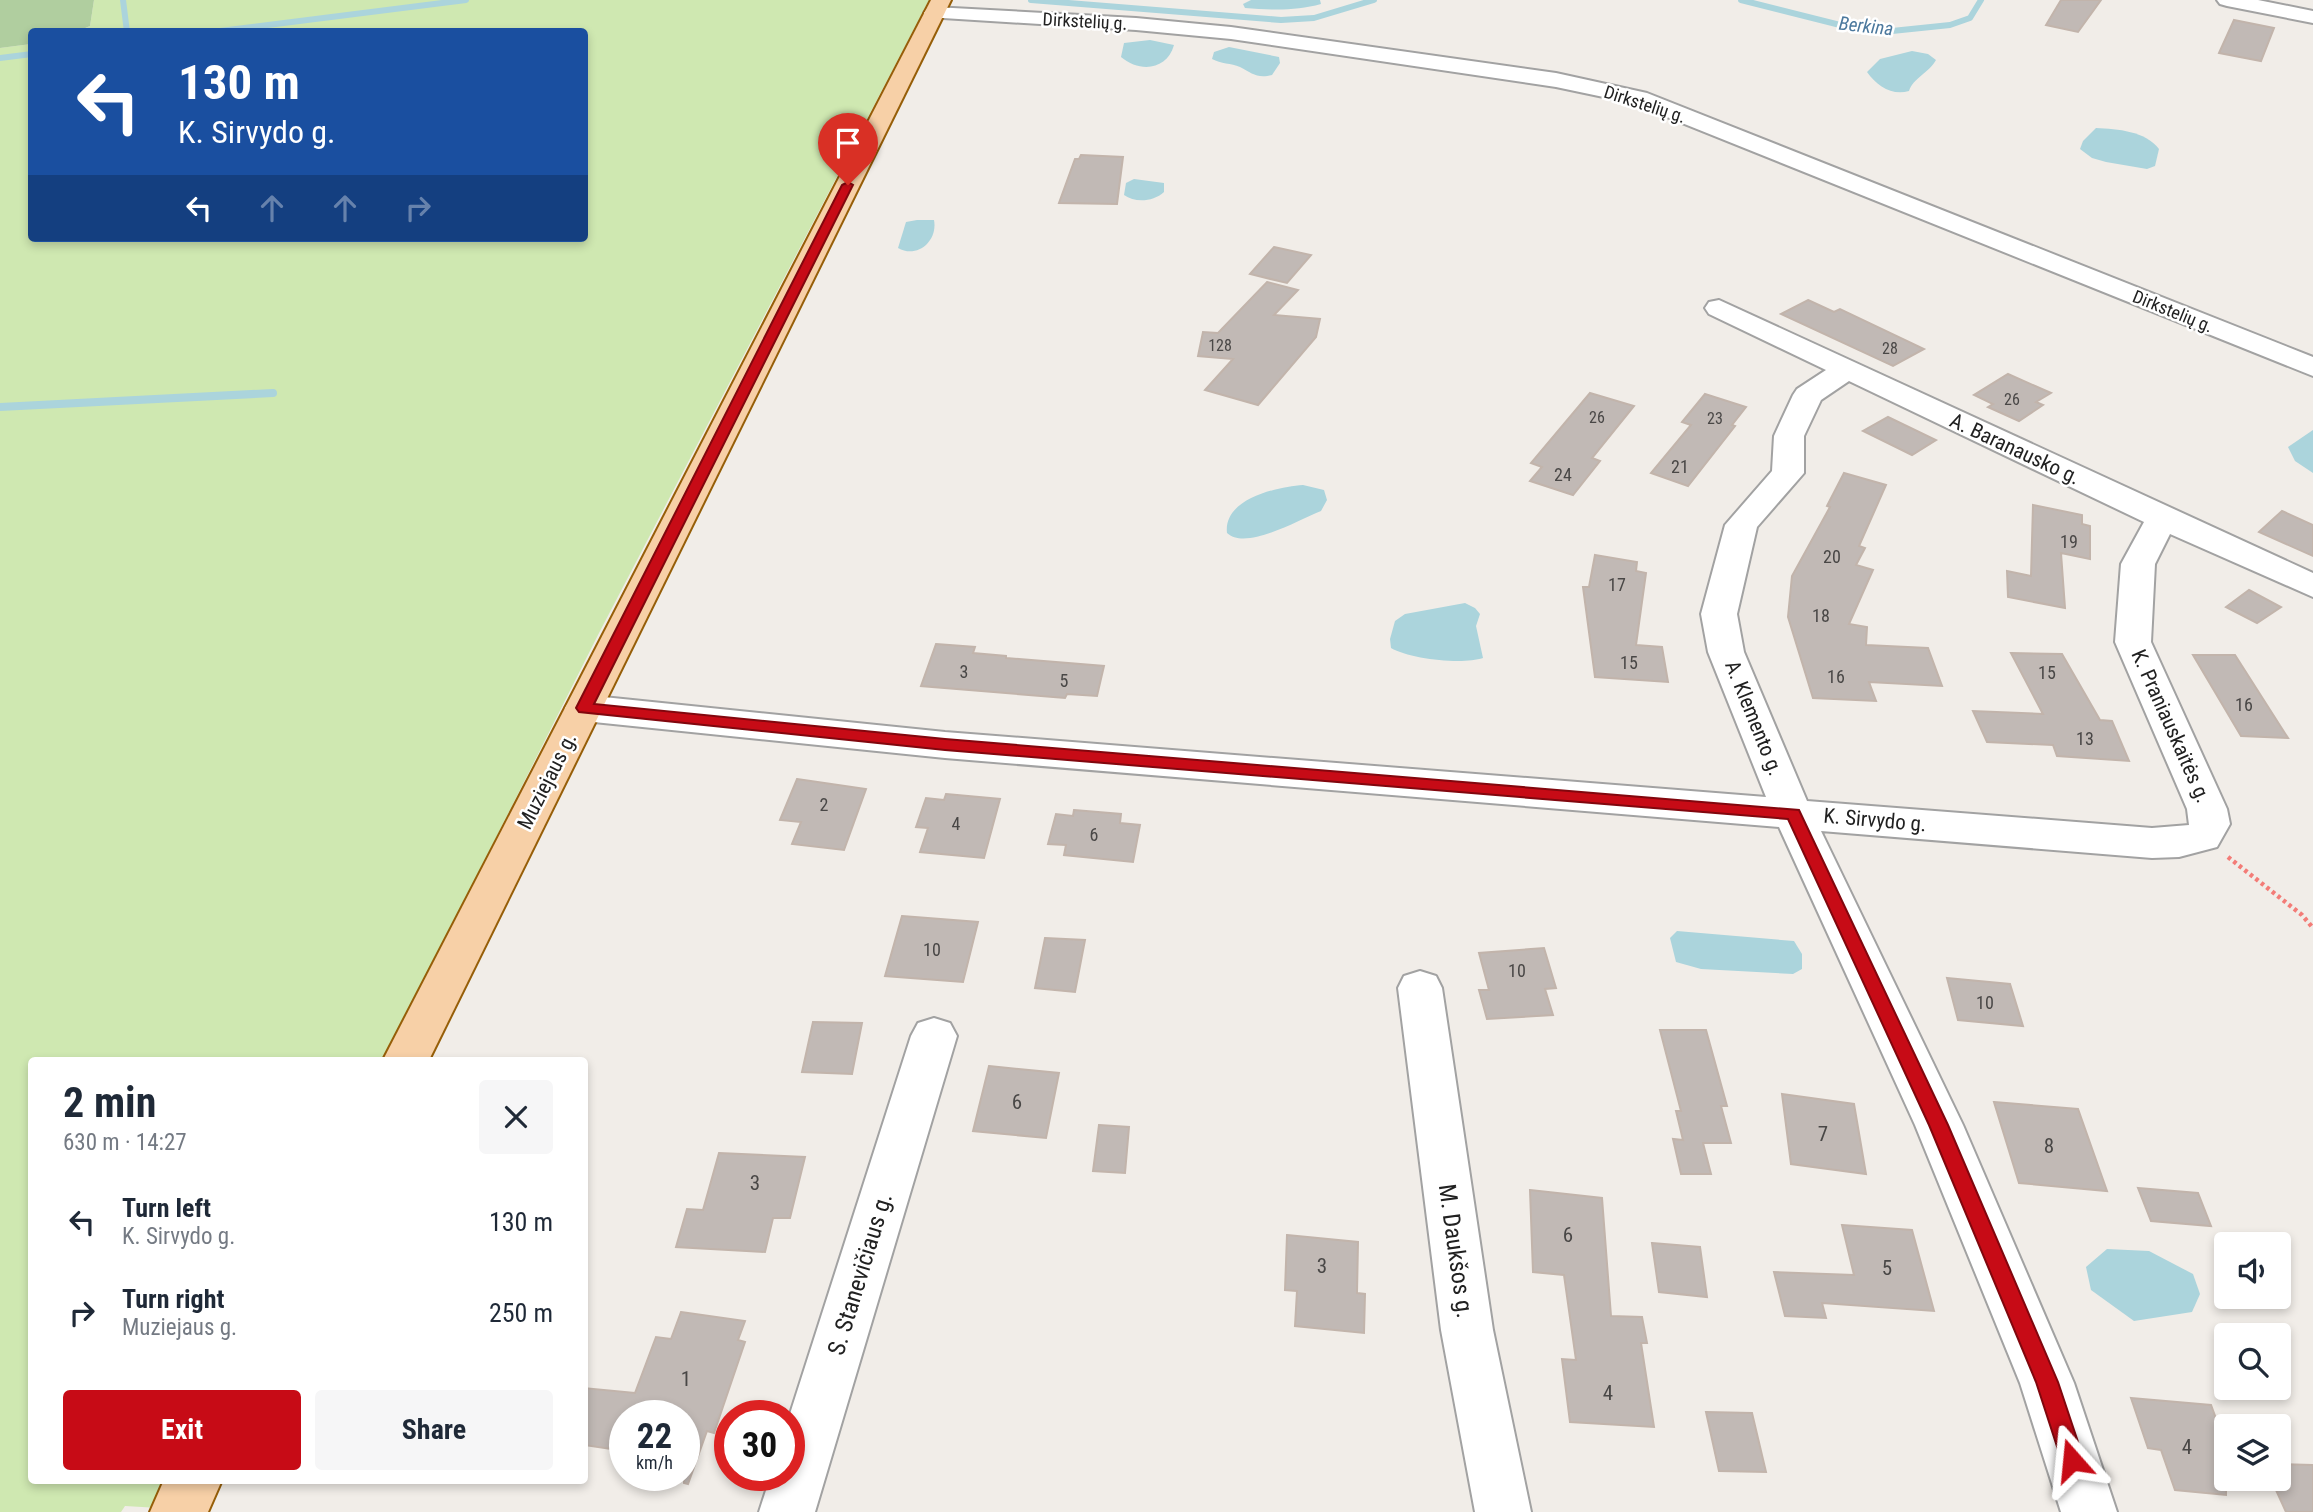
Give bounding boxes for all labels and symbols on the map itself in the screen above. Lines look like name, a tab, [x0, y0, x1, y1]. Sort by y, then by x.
street label: Dirkstelių g.	[1042, 8, 1128, 34]
water label: Berkina	[1838, 12, 1894, 40]
street label: Dirkstelių g.	[1601, 81, 1689, 127]
pin	[818, 113, 878, 185]
street label: Dirkstelių g.	[2130, 285, 2216, 337]
house number: 128	[1208, 336, 1232, 355]
house number: 28	[1882, 339, 1898, 358]
house number: 26	[2004, 390, 2020, 409]
house number: 26	[1589, 408, 1605, 427]
street label: A. Baranausko g.	[1946, 408, 2084, 490]
house number: 23	[1707, 409, 1723, 428]
house number: 21	[1671, 456, 1689, 477]
house number: 24	[1554, 464, 1572, 485]
house number: 19	[2060, 531, 2078, 552]
house number: 20	[1823, 546, 1841, 567]
house number: 17	[1608, 574, 1626, 595]
house number: 18	[1812, 605, 1830, 626]
street label: K. Praniauskaitės g.	[2126, 646, 2216, 806]
house number: 15	[1620, 652, 1638, 673]
street label: A. Klemento g.	[1720, 657, 1788, 779]
house number: 3	[960, 661, 968, 682]
house number: 15	[2038, 662, 2056, 683]
house number: 16	[1827, 666, 1845, 687]
house number: 5	[1060, 670, 1069, 691]
house number: 16	[2235, 694, 2253, 715]
house number: 13	[2076, 728, 2094, 749]
street label: Muziejaus g.	[512, 729, 582, 833]
house number: 2	[820, 794, 829, 815]
street label: K. Sirvydo g.	[1822, 804, 1928, 836]
house number: 4	[952, 813, 961, 834]
house number: 6	[1090, 824, 1098, 845]
house number: 10	[923, 939, 941, 960]
house number: 10	[1508, 960, 1526, 981]
house number: 10	[1976, 992, 1994, 1013]
house number: 6	[1012, 1090, 1022, 1114]
house number: 7	[1818, 1122, 1828, 1146]
house number: 8	[2044, 1134, 2054, 1158]
house number: 3	[750, 1171, 760, 1195]
street label: M. Daukšos g.	[1433, 1182, 1479, 1320]
street label: S. Stanevičiaus g.	[822, 1190, 898, 1358]
house number: 6	[1563, 1223, 1573, 1247]
house number: 3	[1317, 1254, 1327, 1278]
house number: 5	[1882, 1256, 1892, 1280]
house number: 1	[681, 1367, 691, 1391]
house number: 4	[1603, 1381, 1613, 1405]
speed limit sign: 30	[714, 1400, 805, 1491]
position arrow	[2035, 1423, 2109, 1497]
house number: 4	[2182, 1435, 2192, 1459]

